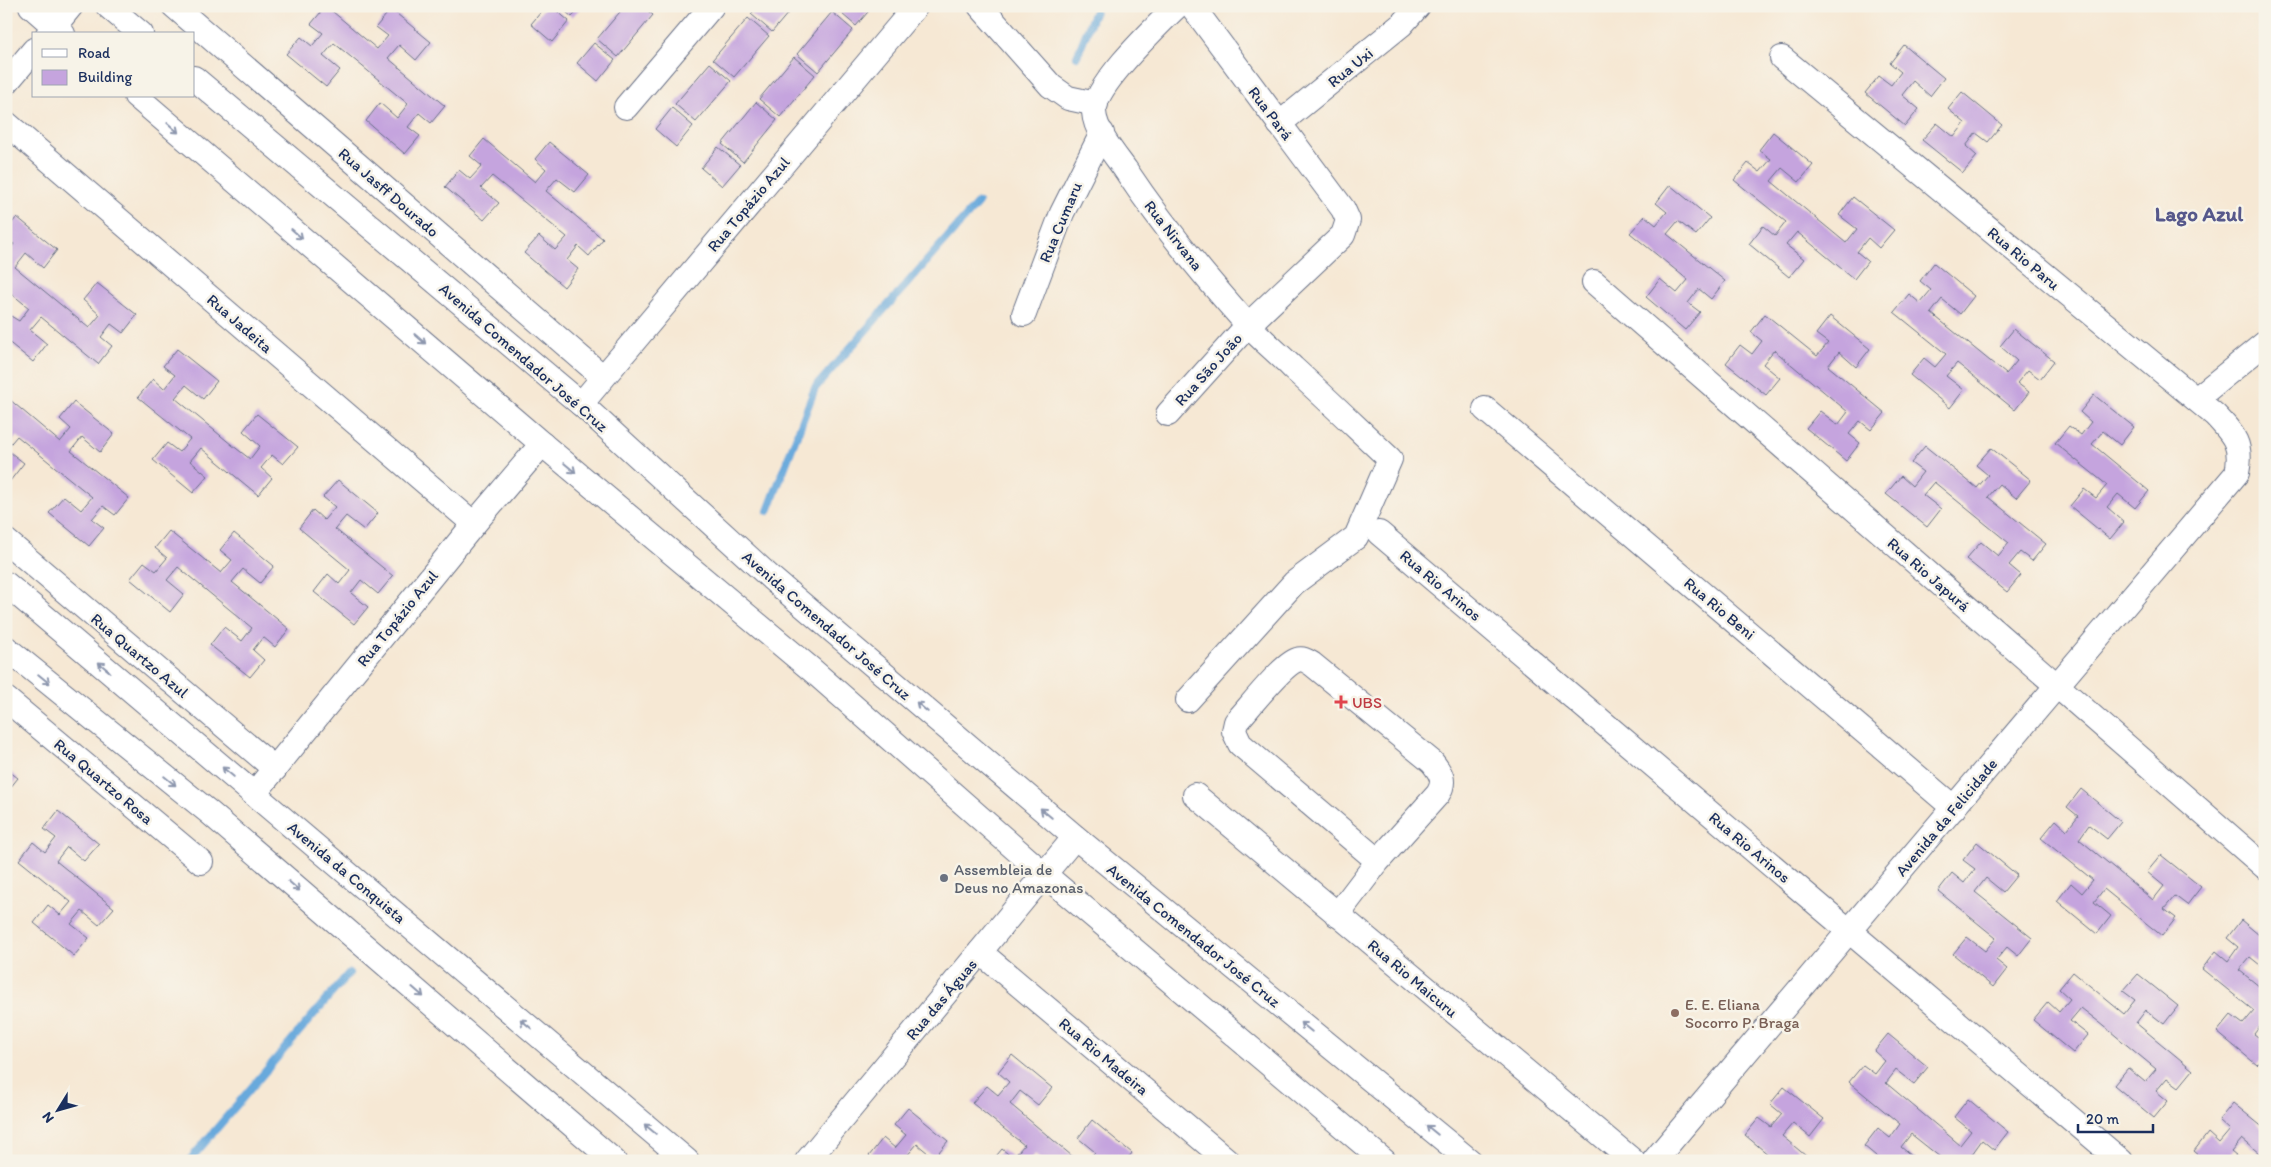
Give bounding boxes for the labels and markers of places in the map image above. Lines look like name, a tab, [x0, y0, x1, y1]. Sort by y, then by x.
place label: UBS	[1352, 693, 1382, 712]
marker: UBS	[1334, 695, 1348, 709]
place label: Assembleia de Deus no Amazonas	[954, 860, 1084, 897]
marker: Assembleia de Deus no Amazonas	[938, 872, 950, 884]
place label: E. E. Eliana Socorro P. Braga	[1685, 995, 1800, 1032]
marker: E. E. Eliana Socorro P. Braga	[1669, 1007, 1681, 1019]

